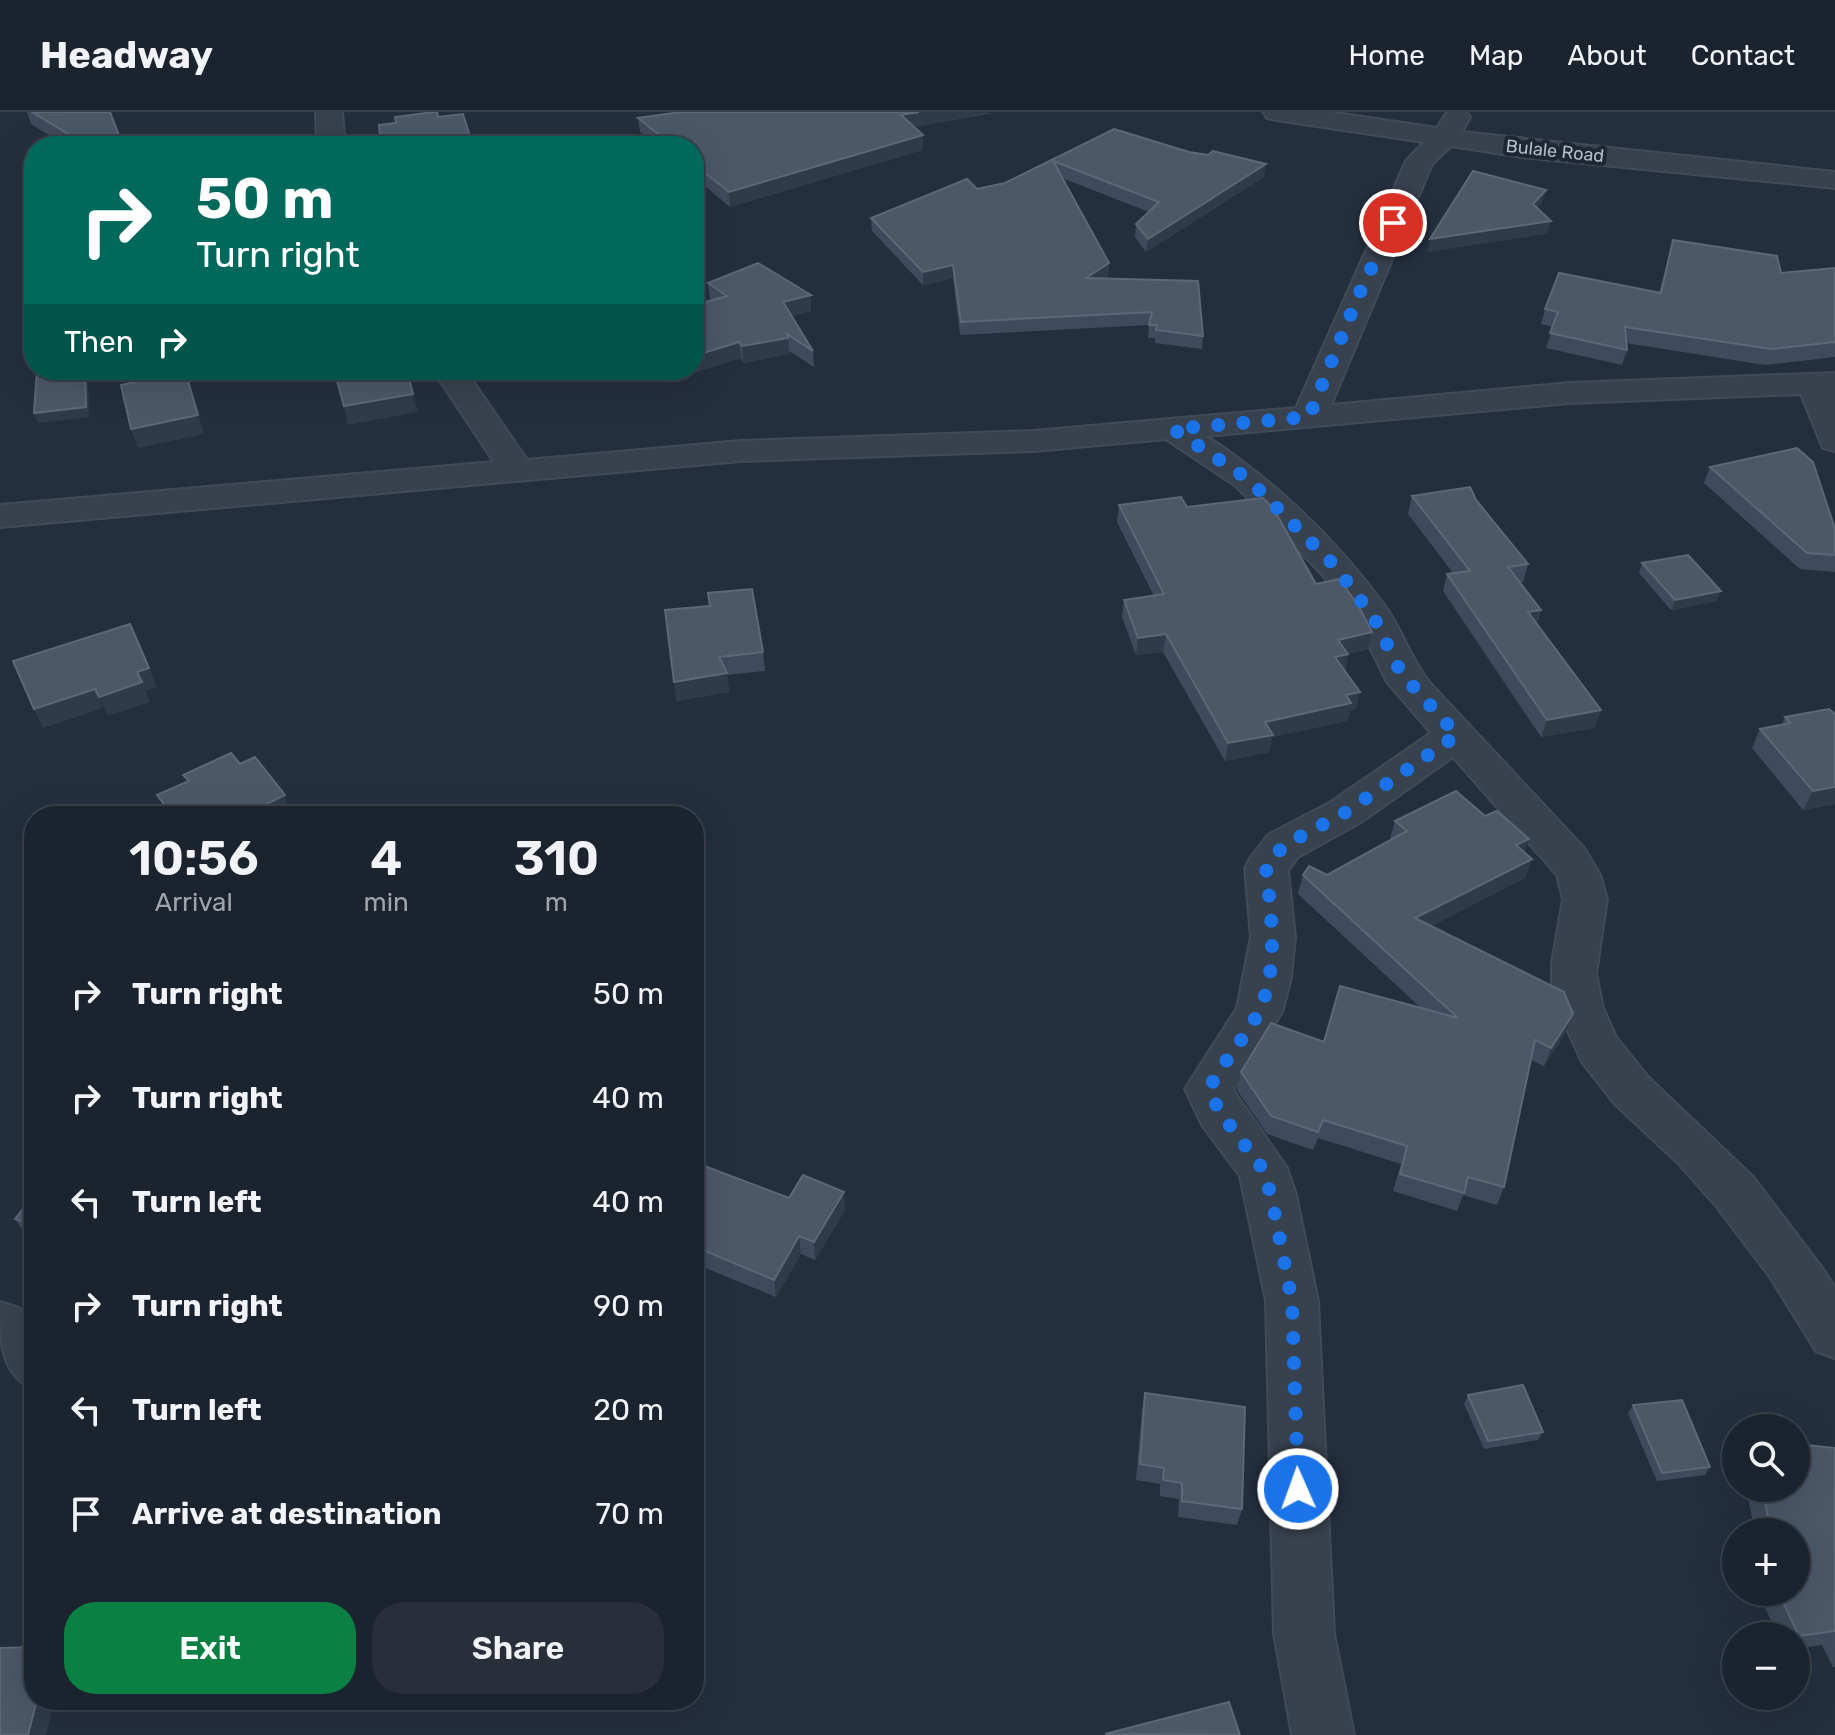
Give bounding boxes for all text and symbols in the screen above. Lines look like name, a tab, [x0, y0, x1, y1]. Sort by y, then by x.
text: Headway	[40, 32, 213, 78]
text: Home	[1348, 39, 1425, 72]
text: Map	[1469, 39, 1523, 72]
text: About	[1567, 39, 1647, 72]
text: Contact	[1691, 39, 1795, 72]
street label: Bulale Road	[1505, 135, 1605, 167]
text: 50 m	[196, 166, 333, 232]
icon: right	[64, 168, 168, 272]
pin	[1359, 189, 1427, 257]
icon: arrive	[1371, 201, 1415, 245]
text: Turn right	[196, 233, 360, 276]
icon: right	[150, 320, 194, 364]
text: Then	[64, 324, 134, 360]
text: 10:56	[129, 830, 259, 887]
text: 4	[370, 830, 402, 887]
text: 310	[514, 830, 599, 887]
text: Arrival	[155, 887, 233, 918]
text: min	[364, 887, 409, 918]
text: m	[545, 887, 568, 918]
icon: right	[64, 972, 108, 1016]
text: Turn right	[132, 976, 283, 1012]
text: 50 m	[593, 976, 664, 1012]
icon: right	[64, 1076, 108, 1120]
text: Turn right	[132, 1080, 283, 1116]
text: 40 m	[592, 1080, 664, 1116]
icon: left	[64, 1180, 108, 1224]
text: Turn left	[132, 1184, 262, 1220]
text: 40 m	[592, 1184, 664, 1220]
icon: right	[64, 1284, 108, 1328]
text: Turn right	[132, 1288, 283, 1324]
text: 90 m	[593, 1288, 664, 1324]
icon: left	[64, 1388, 108, 1432]
text: Turn left	[132, 1392, 262, 1428]
text: 20 m	[593, 1392, 664, 1428]
map controls	[1722, 1414, 1810, 1710]
button: search	[1722, 1414, 1810, 1502]
position arrow	[1256, 1447, 1340, 1531]
icon: arrive	[64, 1492, 108, 1536]
text: Arrive at destination	[132, 1496, 442, 1532]
text: 70 m	[596, 1496, 664, 1532]
button: +	[1722, 1518, 1810, 1606]
button: Exit	[64, 1602, 356, 1694]
button: Share	[372, 1602, 664, 1694]
button: −	[1722, 1622, 1810, 1710]

